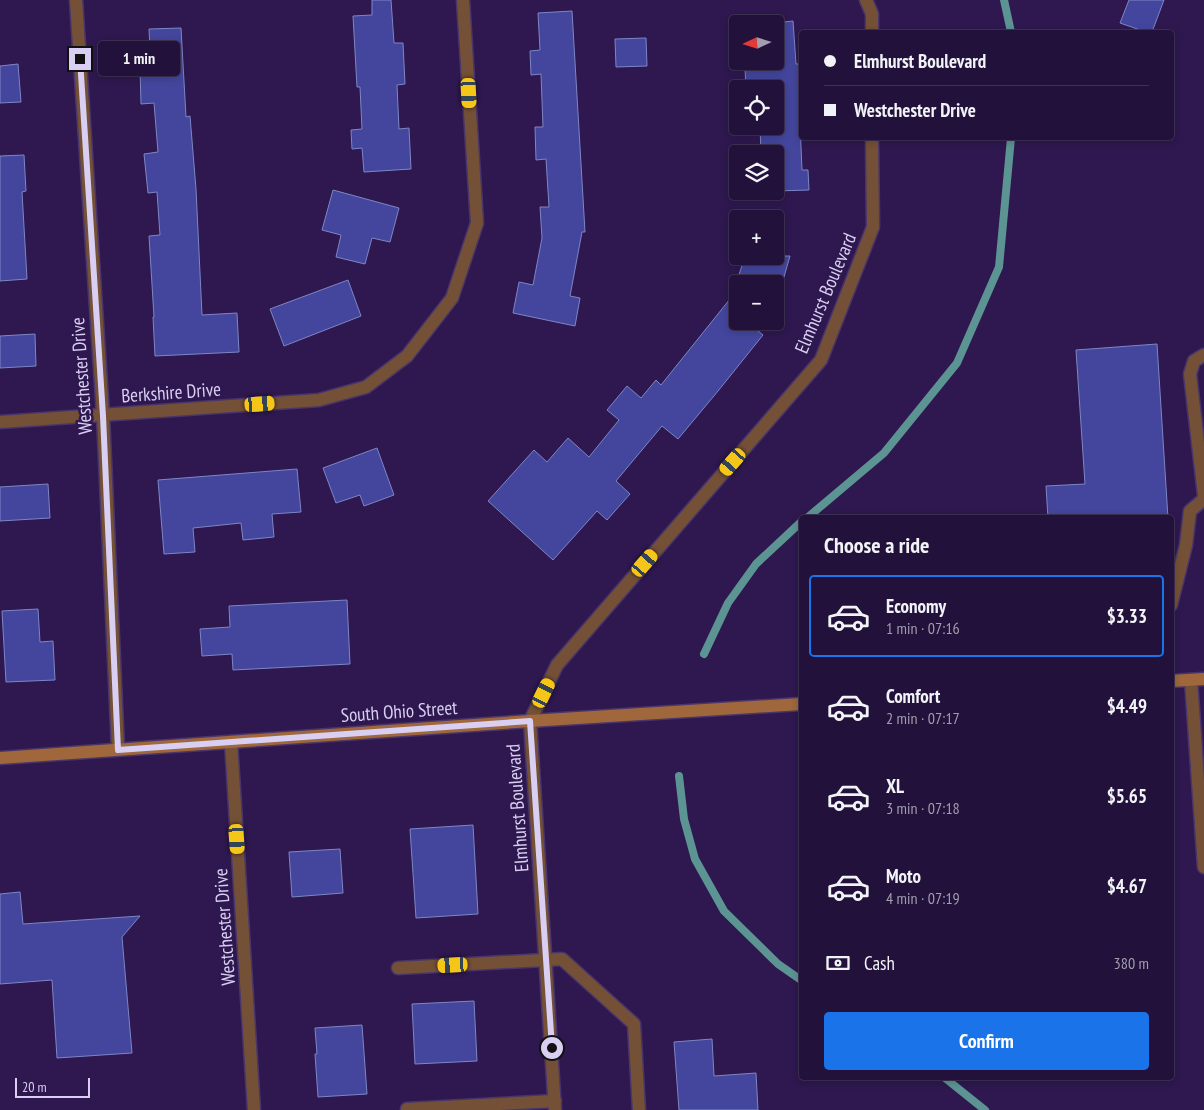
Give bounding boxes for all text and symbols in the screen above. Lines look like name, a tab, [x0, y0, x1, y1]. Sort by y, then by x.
north arrow	[729, 15, 784, 70]
map controls	[729, 15, 784, 330]
callout: 1 min	[98, 42, 180, 76]
route end	[69, 48, 91, 70]
text: 1 min	[123, 48, 155, 68]
text: Elmhurst Boulevard	[854, 49, 986, 73]
car	[460, 78, 477, 108]
button: locate	[729, 80, 784, 135]
text: Westchester Drive	[854, 98, 976, 122]
button: layers	[729, 145, 784, 200]
button: +	[729, 210, 784, 265]
street label: Elmhurst Boulevard	[789, 229, 861, 357]
button: −	[729, 275, 784, 330]
street label: Westchester Drive	[65, 316, 97, 435]
street label: Berkshire Drive	[120, 377, 222, 407]
car	[244, 395, 275, 413]
car	[717, 446, 748, 478]
text: Choose a ride	[824, 531, 929, 559]
car	[629, 547, 660, 579]
icon: car	[826, 594, 871, 639]
text: Economy	[886, 594, 946, 618]
text: $3.33	[1107, 604, 1147, 628]
text: 1 min · 07:16	[886, 618, 960, 638]
car	[530, 676, 557, 710]
icon: car	[826, 684, 871, 729]
text: Comfort	[886, 684, 940, 708]
text: $4.49	[1107, 694, 1147, 718]
street label: South Ohio Street	[340, 695, 459, 727]
text: 2 min · 07:17	[886, 708, 960, 728]
street label: Elmhurst Boulevard	[501, 743, 533, 873]
icon: car	[826, 774, 871, 819]
text: XL	[886, 774, 904, 798]
text: $5.65	[1107, 784, 1147, 808]
text: 3 min · 07:18	[886, 798, 960, 818]
car	[228, 824, 245, 854]
icon: car	[826, 864, 871, 909]
text: Moto	[886, 864, 921, 888]
street label: Westchester Drive	[208, 867, 240, 986]
text: $4.67	[1107, 874, 1147, 898]
text: 4 min · 07:19	[886, 888, 960, 908]
icon: cash	[824, 949, 852, 977]
text: Cash	[864, 951, 895, 975]
text: 380 m	[1114, 953, 1149, 973]
car	[437, 957, 468, 973]
button: Confirm	[824, 1012, 1149, 1070]
route start	[541, 1037, 563, 1059]
scale bar	[15, 1075, 90, 1098]
text: 20 m	[22, 1078, 47, 1096]

